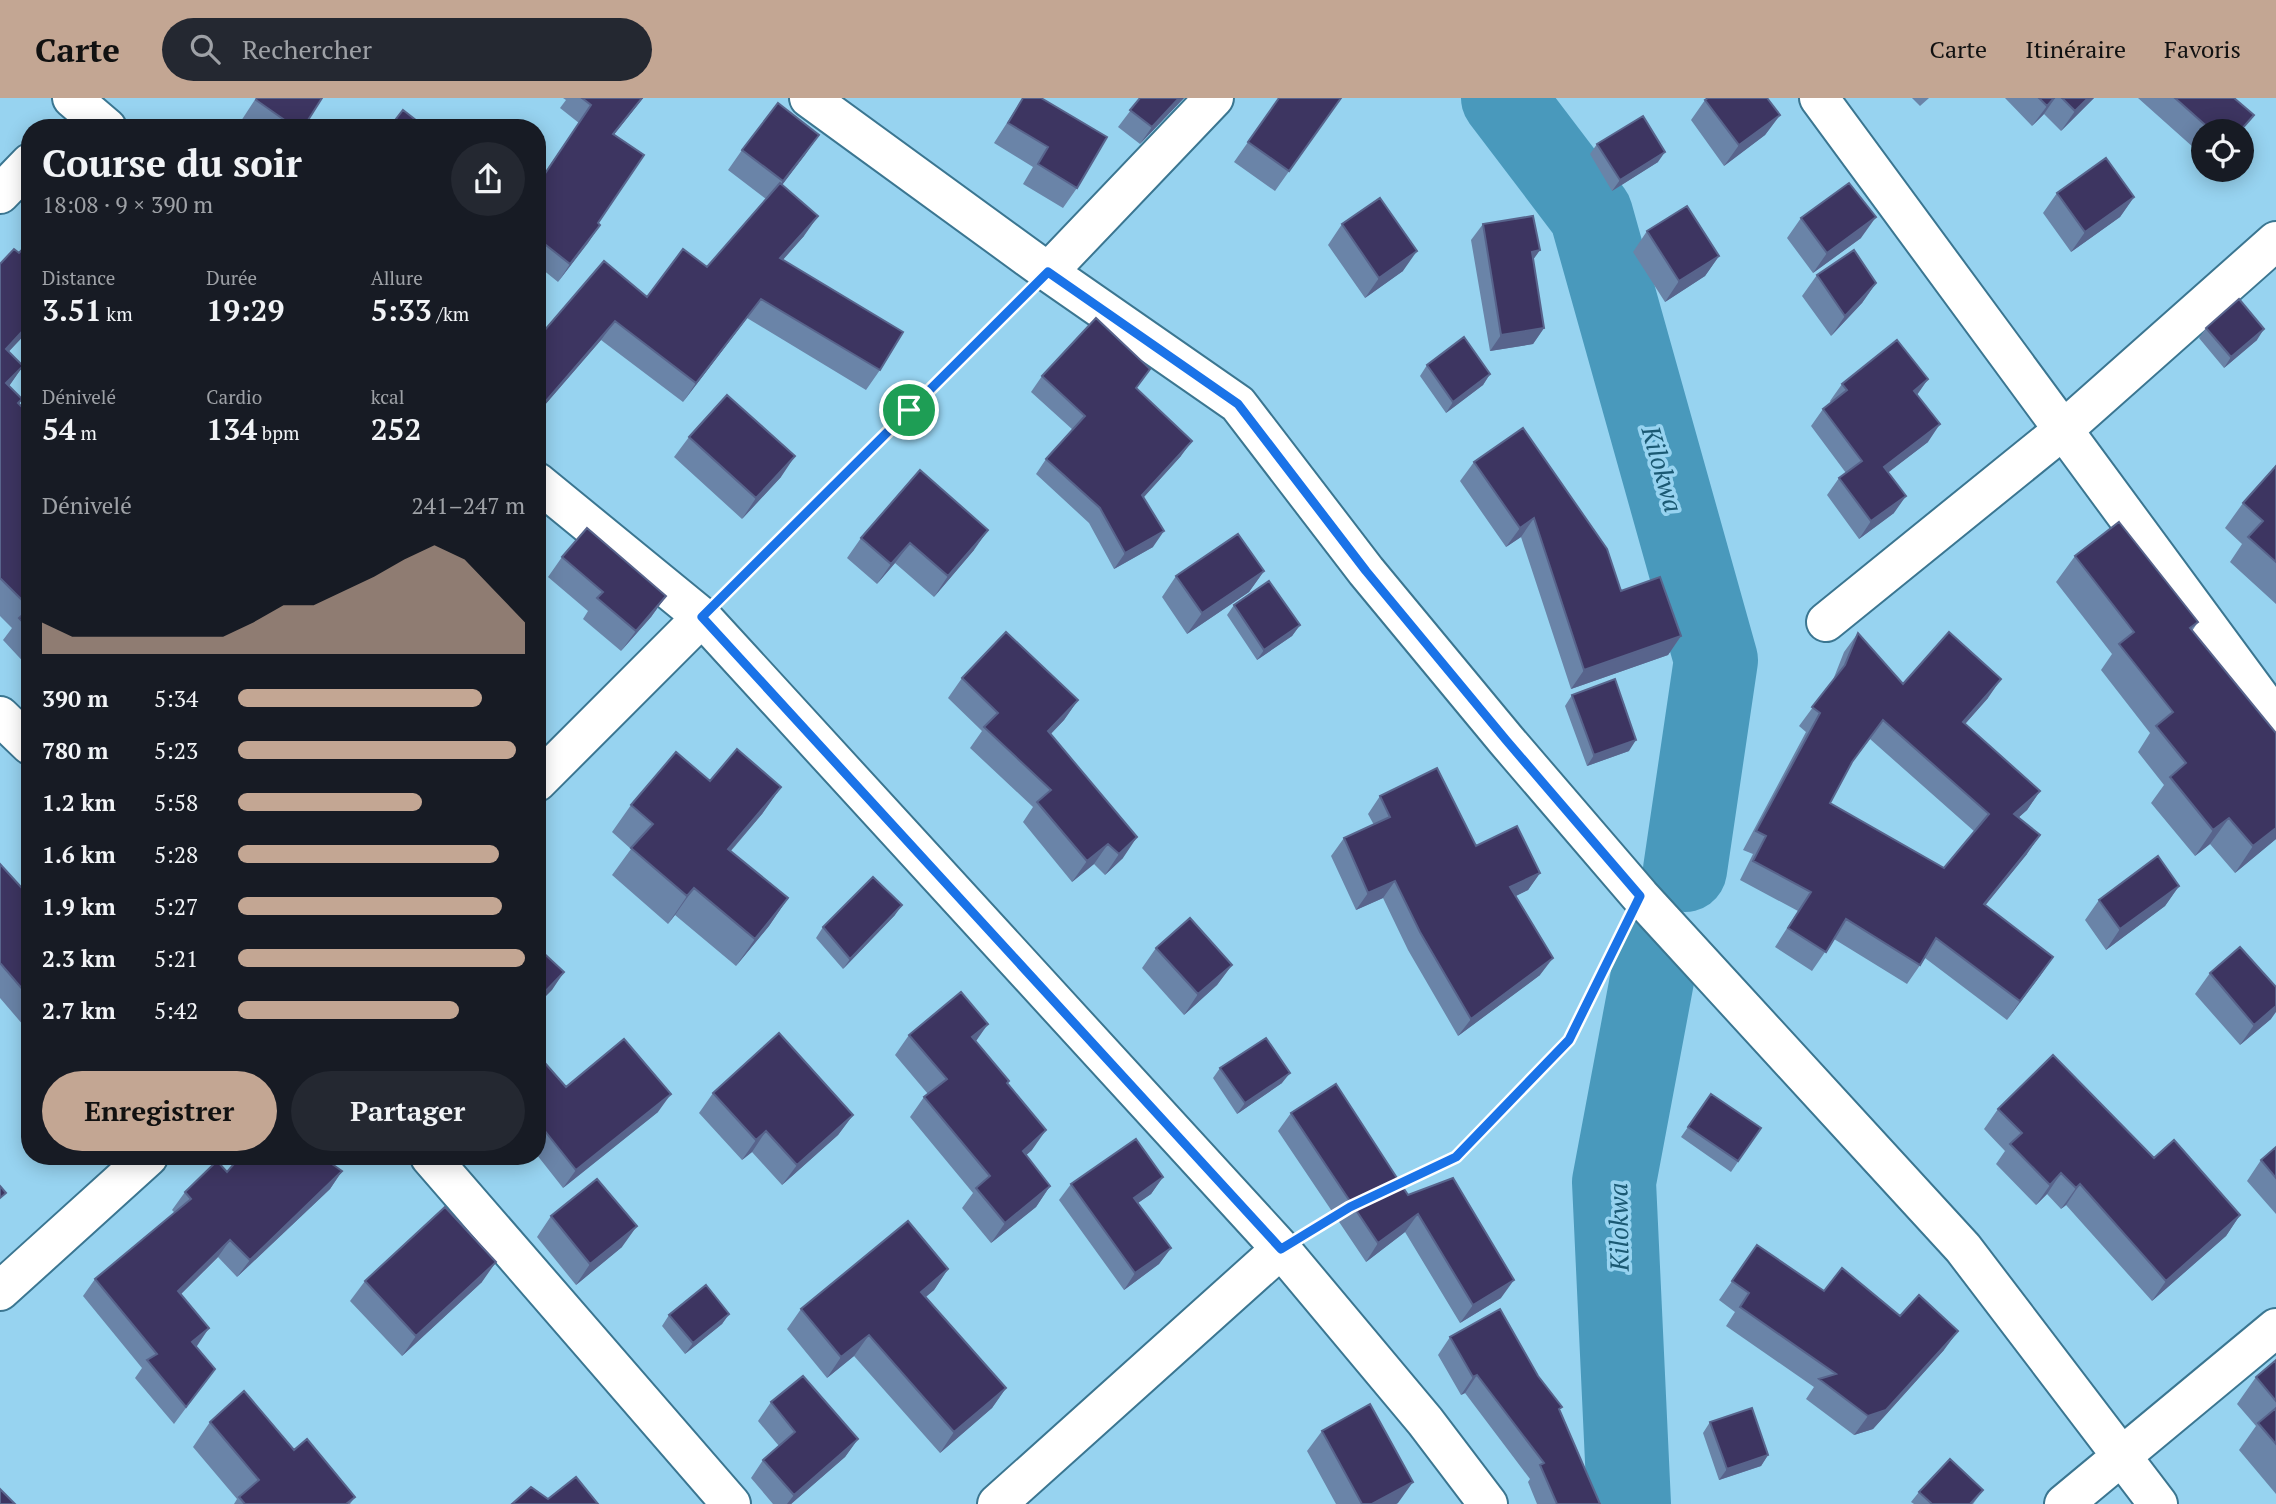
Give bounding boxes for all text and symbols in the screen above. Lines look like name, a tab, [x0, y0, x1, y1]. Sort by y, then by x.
search box	[162, 18, 652, 81]
text: Carte	[35, 28, 120, 71]
icon: search	[186, 30, 224, 68]
text: Rechercher	[242, 32, 372, 66]
text: Carte	[1929, 33, 1987, 65]
text: Itinéraire	[2025, 33, 2126, 65]
text: Favoris	[2164, 33, 2241, 65]
map controls	[2191, 119, 2254, 182]
button: locate	[2191, 119, 2254, 182]
text: Course du soir	[42, 138, 302, 188]
button: share	[451, 142, 525, 216]
text: 18:08 · 9 × 390 m	[42, 189, 213, 220]
text: Distance	[42, 265, 115, 290]
text: Durée	[206, 265, 257, 290]
text: Allure	[371, 265, 423, 290]
text: 3.51	[42, 290, 102, 330]
text: 19:29	[206, 290, 284, 330]
text: 5:33	[371, 290, 432, 330]
text: km	[102, 301, 133, 326]
text: /km	[432, 301, 469, 326]
pin	[879, 380, 939, 440]
text: Dénivelé	[42, 384, 116, 409]
text: Cardio	[206, 384, 262, 409]
text: kcal	[371, 384, 404, 409]
icon: arrive	[890, 391, 928, 429]
text: 54	[42, 409, 76, 449]
text: 134	[206, 409, 257, 449]
text: 252	[371, 409, 422, 449]
text: m	[76, 420, 97, 445]
text: bpm	[257, 420, 299, 445]
water label: Kilokwa	[1634, 421, 1692, 516]
text: Dénivelé	[42, 490, 132, 521]
text: 241–247 m	[412, 490, 525, 521]
text: 390 m	[42, 683, 108, 714]
text: 5:34	[154, 683, 198, 714]
text: 780 m	[42, 735, 108, 766]
text: 5:23	[154, 735, 198, 766]
text: 1.2 km	[42, 787, 116, 818]
text: 5:58	[154, 787, 198, 818]
text: 1.6 km	[42, 839, 116, 870]
text: 5:28	[154, 839, 198, 870]
text: 1.9 km	[42, 891, 116, 922]
text: 5:27	[154, 891, 198, 922]
text: 2.3 km	[42, 943, 116, 974]
text: 5:21	[154, 943, 198, 974]
text: 2.7 km	[42, 995, 116, 1026]
text: 5:42	[154, 995, 198, 1026]
button: Enregistrer	[42, 1071, 277, 1151]
button: Partager	[291, 1071, 525, 1151]
water label: Kilokwa	[1600, 1183, 1636, 1272]

